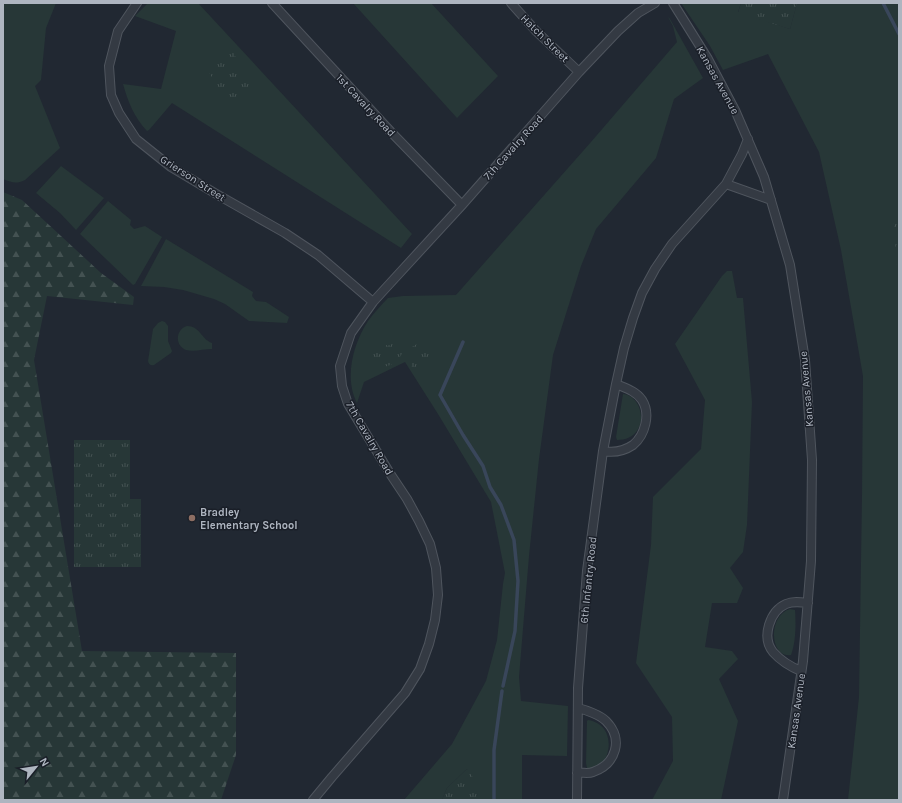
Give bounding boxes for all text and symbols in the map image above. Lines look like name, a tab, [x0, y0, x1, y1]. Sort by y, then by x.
street label: Hatch Street	[518, 12, 571, 65]
street label: Kansas Avenue	[694, 44, 742, 117]
street label: 1st Cavalry Road	[333, 71, 398, 139]
street label: 7th Cavalry Road	[481, 112, 546, 183]
street label: Grierson Street	[158, 152, 228, 204]
street label: Kansas Avenue	[797, 350, 816, 427]
street label: 7th Cavalry Road	[343, 399, 396, 477]
place label: Bradley Elementary School	[200, 506, 298, 532]
marker: Bradley Elementary School	[187, 513, 197, 523]
street label: 6th Infantry Road	[577, 536, 600, 624]
street label: Kansas Avenue	[785, 672, 808, 750]
north arrow	[16, 747, 56, 787]
text: N	[37, 756, 52, 769]

